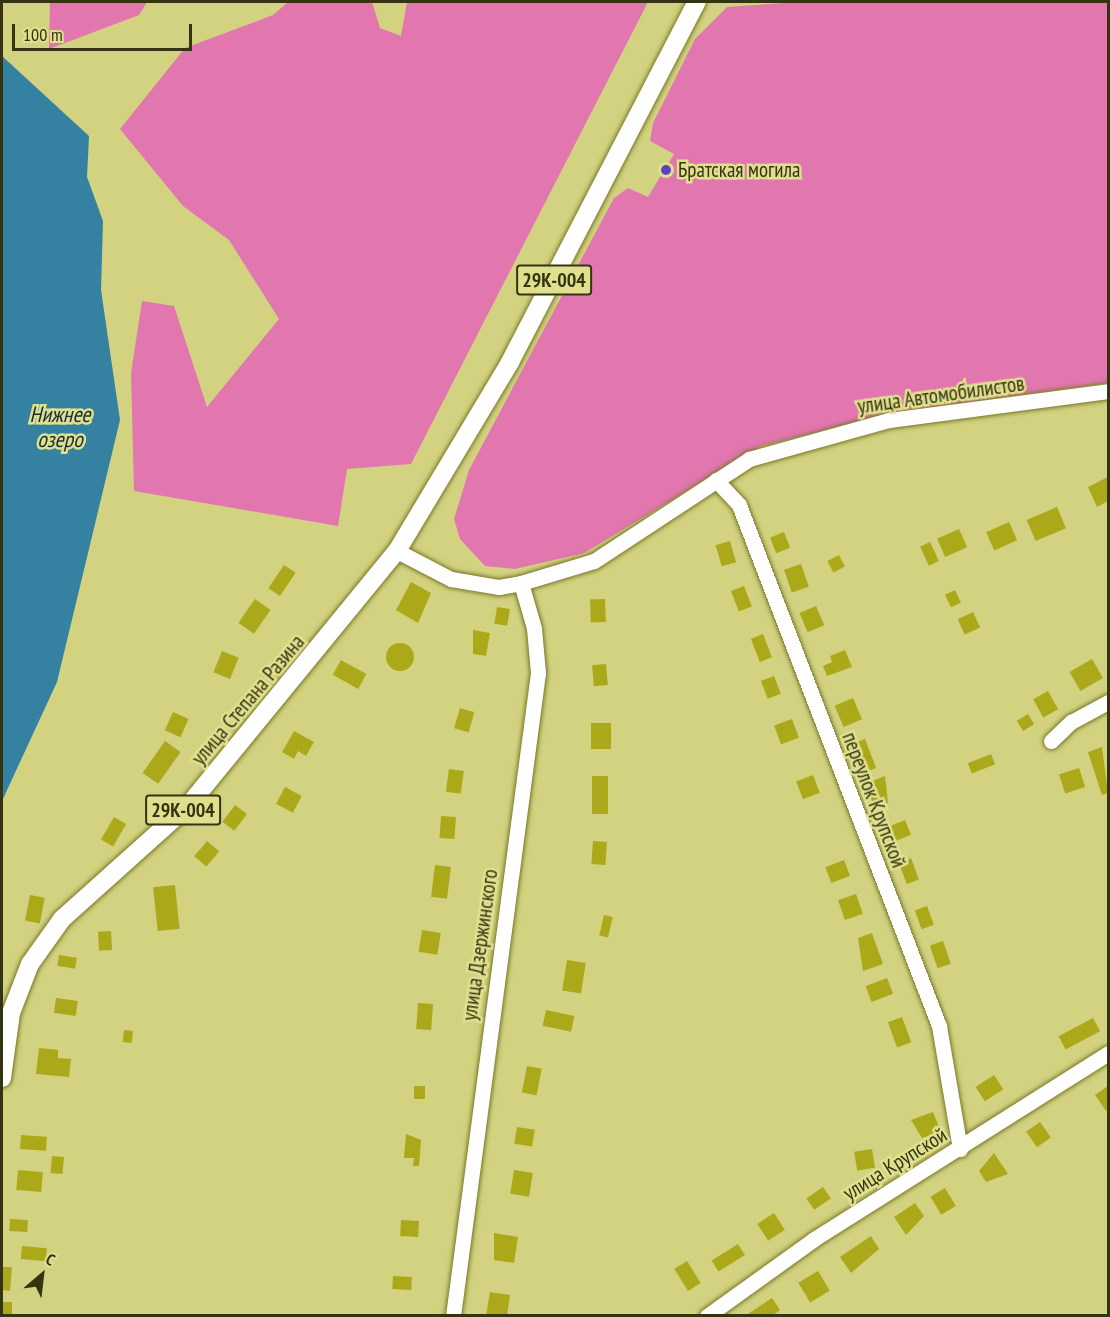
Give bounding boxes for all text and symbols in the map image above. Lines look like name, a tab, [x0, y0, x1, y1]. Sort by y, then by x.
scale bar	[15, 12, 195, 50]
text: 100 m	[23, 23, 63, 46]
place label: Братская могила	[678, 157, 800, 183]
marker: Братская могила	[659, 163, 673, 177]
road number: 29К-004	[515, 263, 593, 297]
street label: улица Автомобилистов	[856, 371, 1026, 419]
water label: Нижнее озеро	[30, 401, 90, 452]
street label: улица Степана Разина	[186, 630, 310, 770]
street label: переулок Крупской	[837, 729, 911, 871]
road number: 29К-004	[144, 793, 222, 827]
street label: улица Дзержинского	[457, 867, 503, 1023]
street label: улица Крупской	[839, 1122, 951, 1206]
north arrow	[12, 1245, 72, 1305]
text: С	[43, 1249, 58, 1270]

